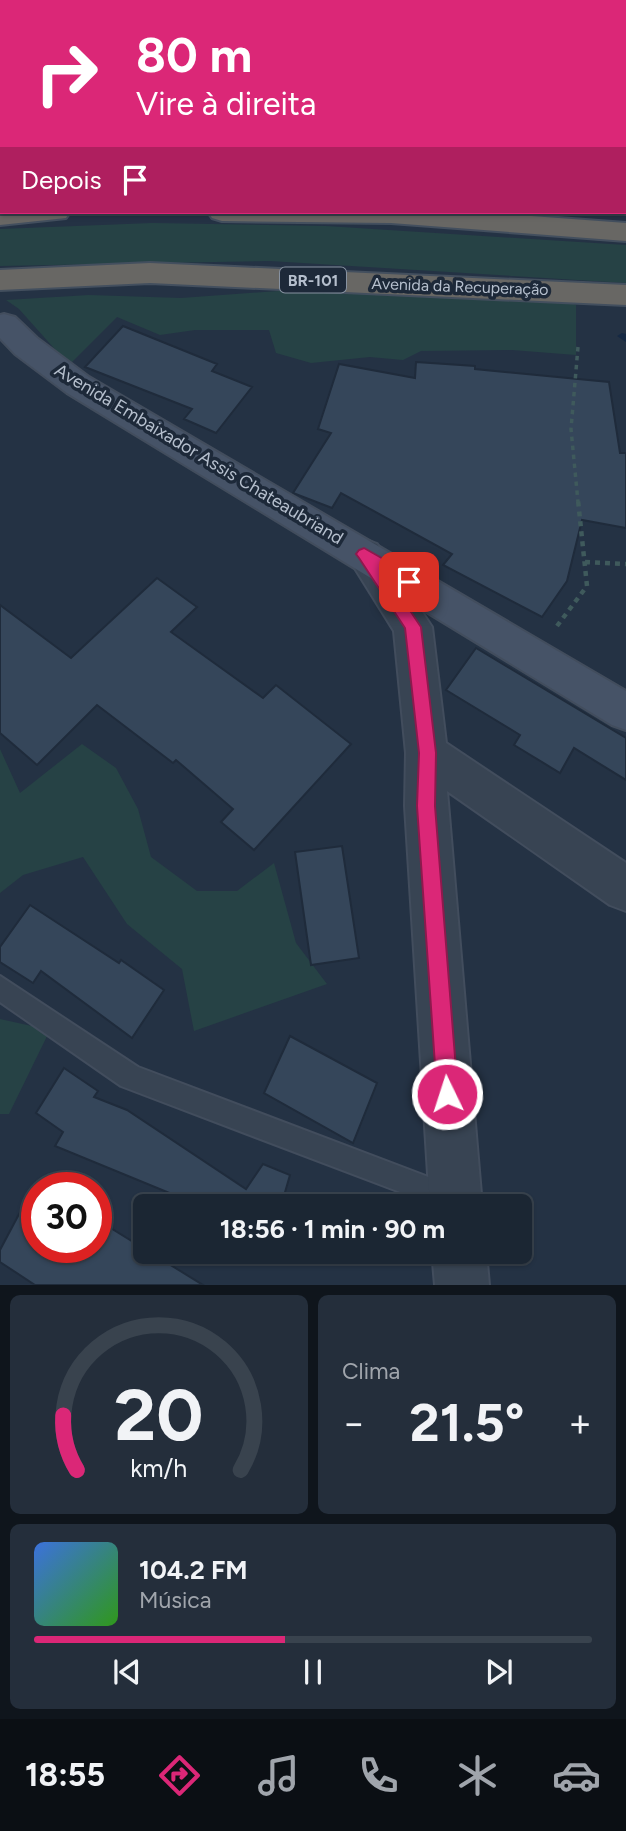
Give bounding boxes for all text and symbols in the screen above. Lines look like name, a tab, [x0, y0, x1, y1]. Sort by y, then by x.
text: 80 m	[136, 25, 252, 84]
icon: right	[21, 28, 112, 119]
text: Vire à direita	[136, 85, 316, 123]
icon: arrive	[116, 161, 154, 199]
text: Depois	[21, 164, 102, 196]
road number: BR-101	[280, 268, 346, 292]
street label: Avenida da Recuperação	[371, 274, 549, 299]
street label: Avenida Embaixador Assis Chateaubriand	[51, 359, 347, 549]
pin	[379, 552, 439, 612]
icon: arrive	[390, 563, 428, 601]
position arrow	[410, 1057, 484, 1131]
speed limit sign: 30	[21, 1172, 112, 1263]
text: 18:56 · 1 min · 90 m	[220, 1213, 445, 1245]
text: Clima	[342, 1357, 400, 1385]
text: 20	[114, 1372, 204, 1459]
text: 21.5°	[410, 1392, 524, 1454]
text: −	[342, 1400, 366, 1446]
text: +	[568, 1400, 592, 1446]
text: km/h	[130, 1453, 188, 1483]
text: 104.2 FM	[139, 1554, 248, 1586]
text: Música	[139, 1586, 212, 1614]
icon: previous	[108, 1653, 146, 1691]
icon: pause	[294, 1653, 332, 1691]
icon: next	[480, 1653, 518, 1691]
icon: directions	[155, 1751, 204, 1800]
icon: music	[254, 1751, 303, 1800]
icon: phone	[354, 1751, 403, 1800]
icon: climate	[453, 1751, 502, 1800]
icon: car	[552, 1751, 601, 1800]
text: 18:55	[25, 1756, 105, 1794]

